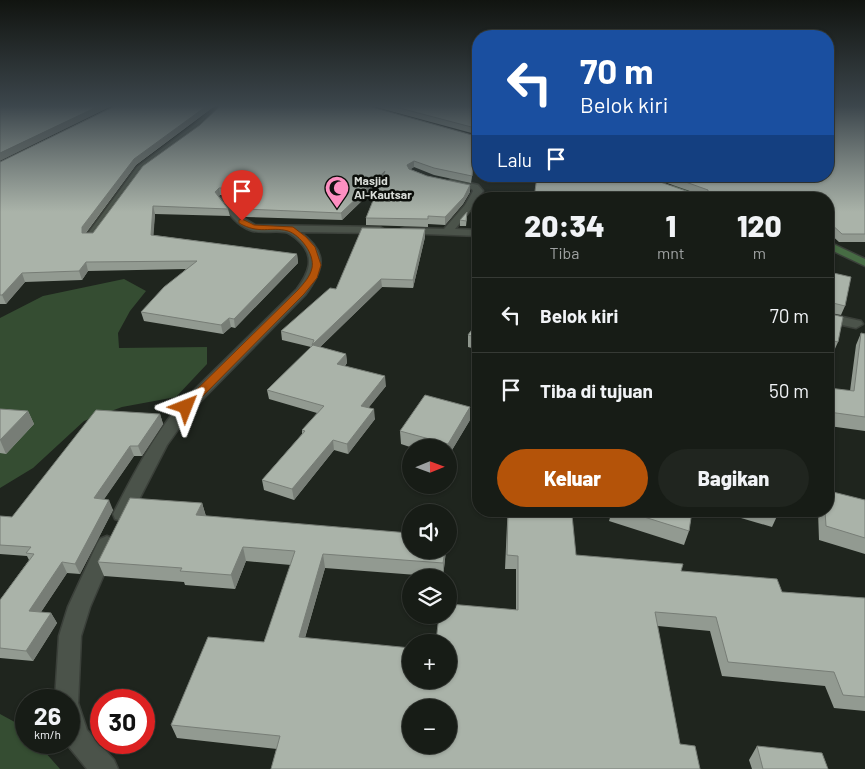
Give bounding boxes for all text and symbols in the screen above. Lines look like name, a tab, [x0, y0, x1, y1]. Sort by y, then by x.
text: 70 m	[580, 49, 654, 91]
icon: left	[497, 50, 562, 115]
text: Belok kiri	[580, 91, 668, 117]
icon: arrive	[542, 145, 570, 173]
text: Lalu	[497, 148, 532, 171]
pin	[221, 170, 263, 221]
place label: Masjid Al-Kautsar	[354, 173, 412, 201]
mosque icon: Masjid Al-Kautsar	[324, 175, 350, 209]
icon: arrive	[228, 177, 256, 205]
text: 20:34	[524, 207, 605, 243]
text: 1	[666, 207, 676, 243]
text: 120	[737, 207, 782, 243]
text: Tiba	[550, 243, 579, 262]
text: mnt	[657, 243, 685, 262]
text: m	[753, 243, 766, 262]
icon: left	[497, 301, 525, 329]
text: Belok kiri	[540, 304, 618, 327]
text: 70 m	[770, 304, 809, 327]
icon: arrive	[497, 376, 525, 404]
text: Tiba di tujuan	[540, 379, 653, 402]
text: 50 m	[769, 379, 809, 402]
position arrow	[159, 380, 211, 432]
north arrow	[402, 439, 458, 494]
map controls	[402, 439, 457, 754]
button: Keluar	[497, 449, 648, 507]
button: Bagikan	[658, 449, 809, 507]
button: sound	[402, 504, 457, 559]
button: layers	[402, 569, 457, 624]
button: +	[402, 634, 457, 689]
speed limit sign: 30	[90, 689, 155, 754]
button: −	[402, 699, 457, 754]
text: 26	[34, 700, 61, 730]
text: km/h	[34, 727, 61, 741]

